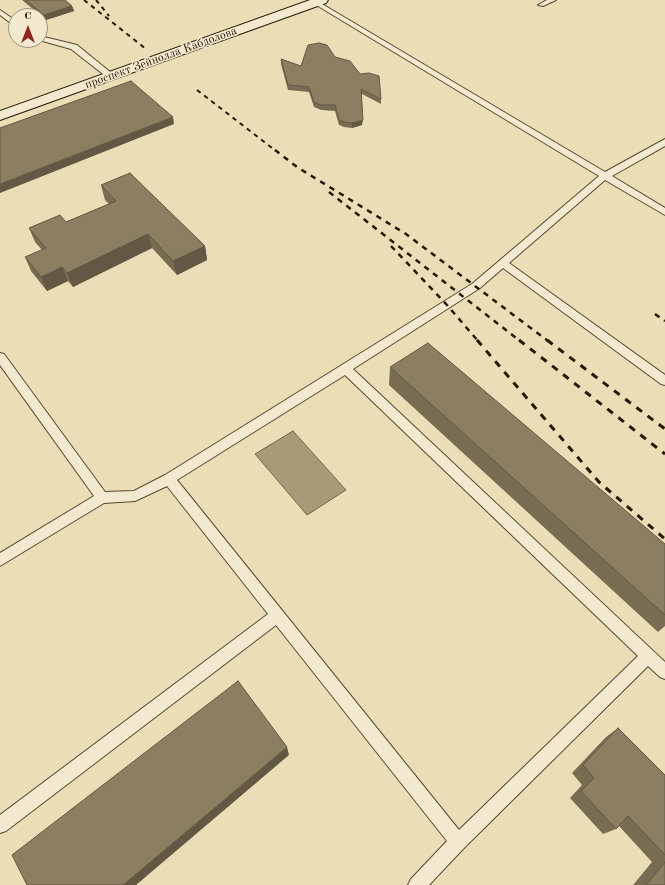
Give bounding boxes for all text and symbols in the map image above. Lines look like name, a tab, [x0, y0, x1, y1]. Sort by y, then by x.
north arrow	[8, 8, 48, 48]
text: С	[24, 11, 32, 22]
street label: проспект Зейнолла Кабдолова	[83, 24, 239, 92]

